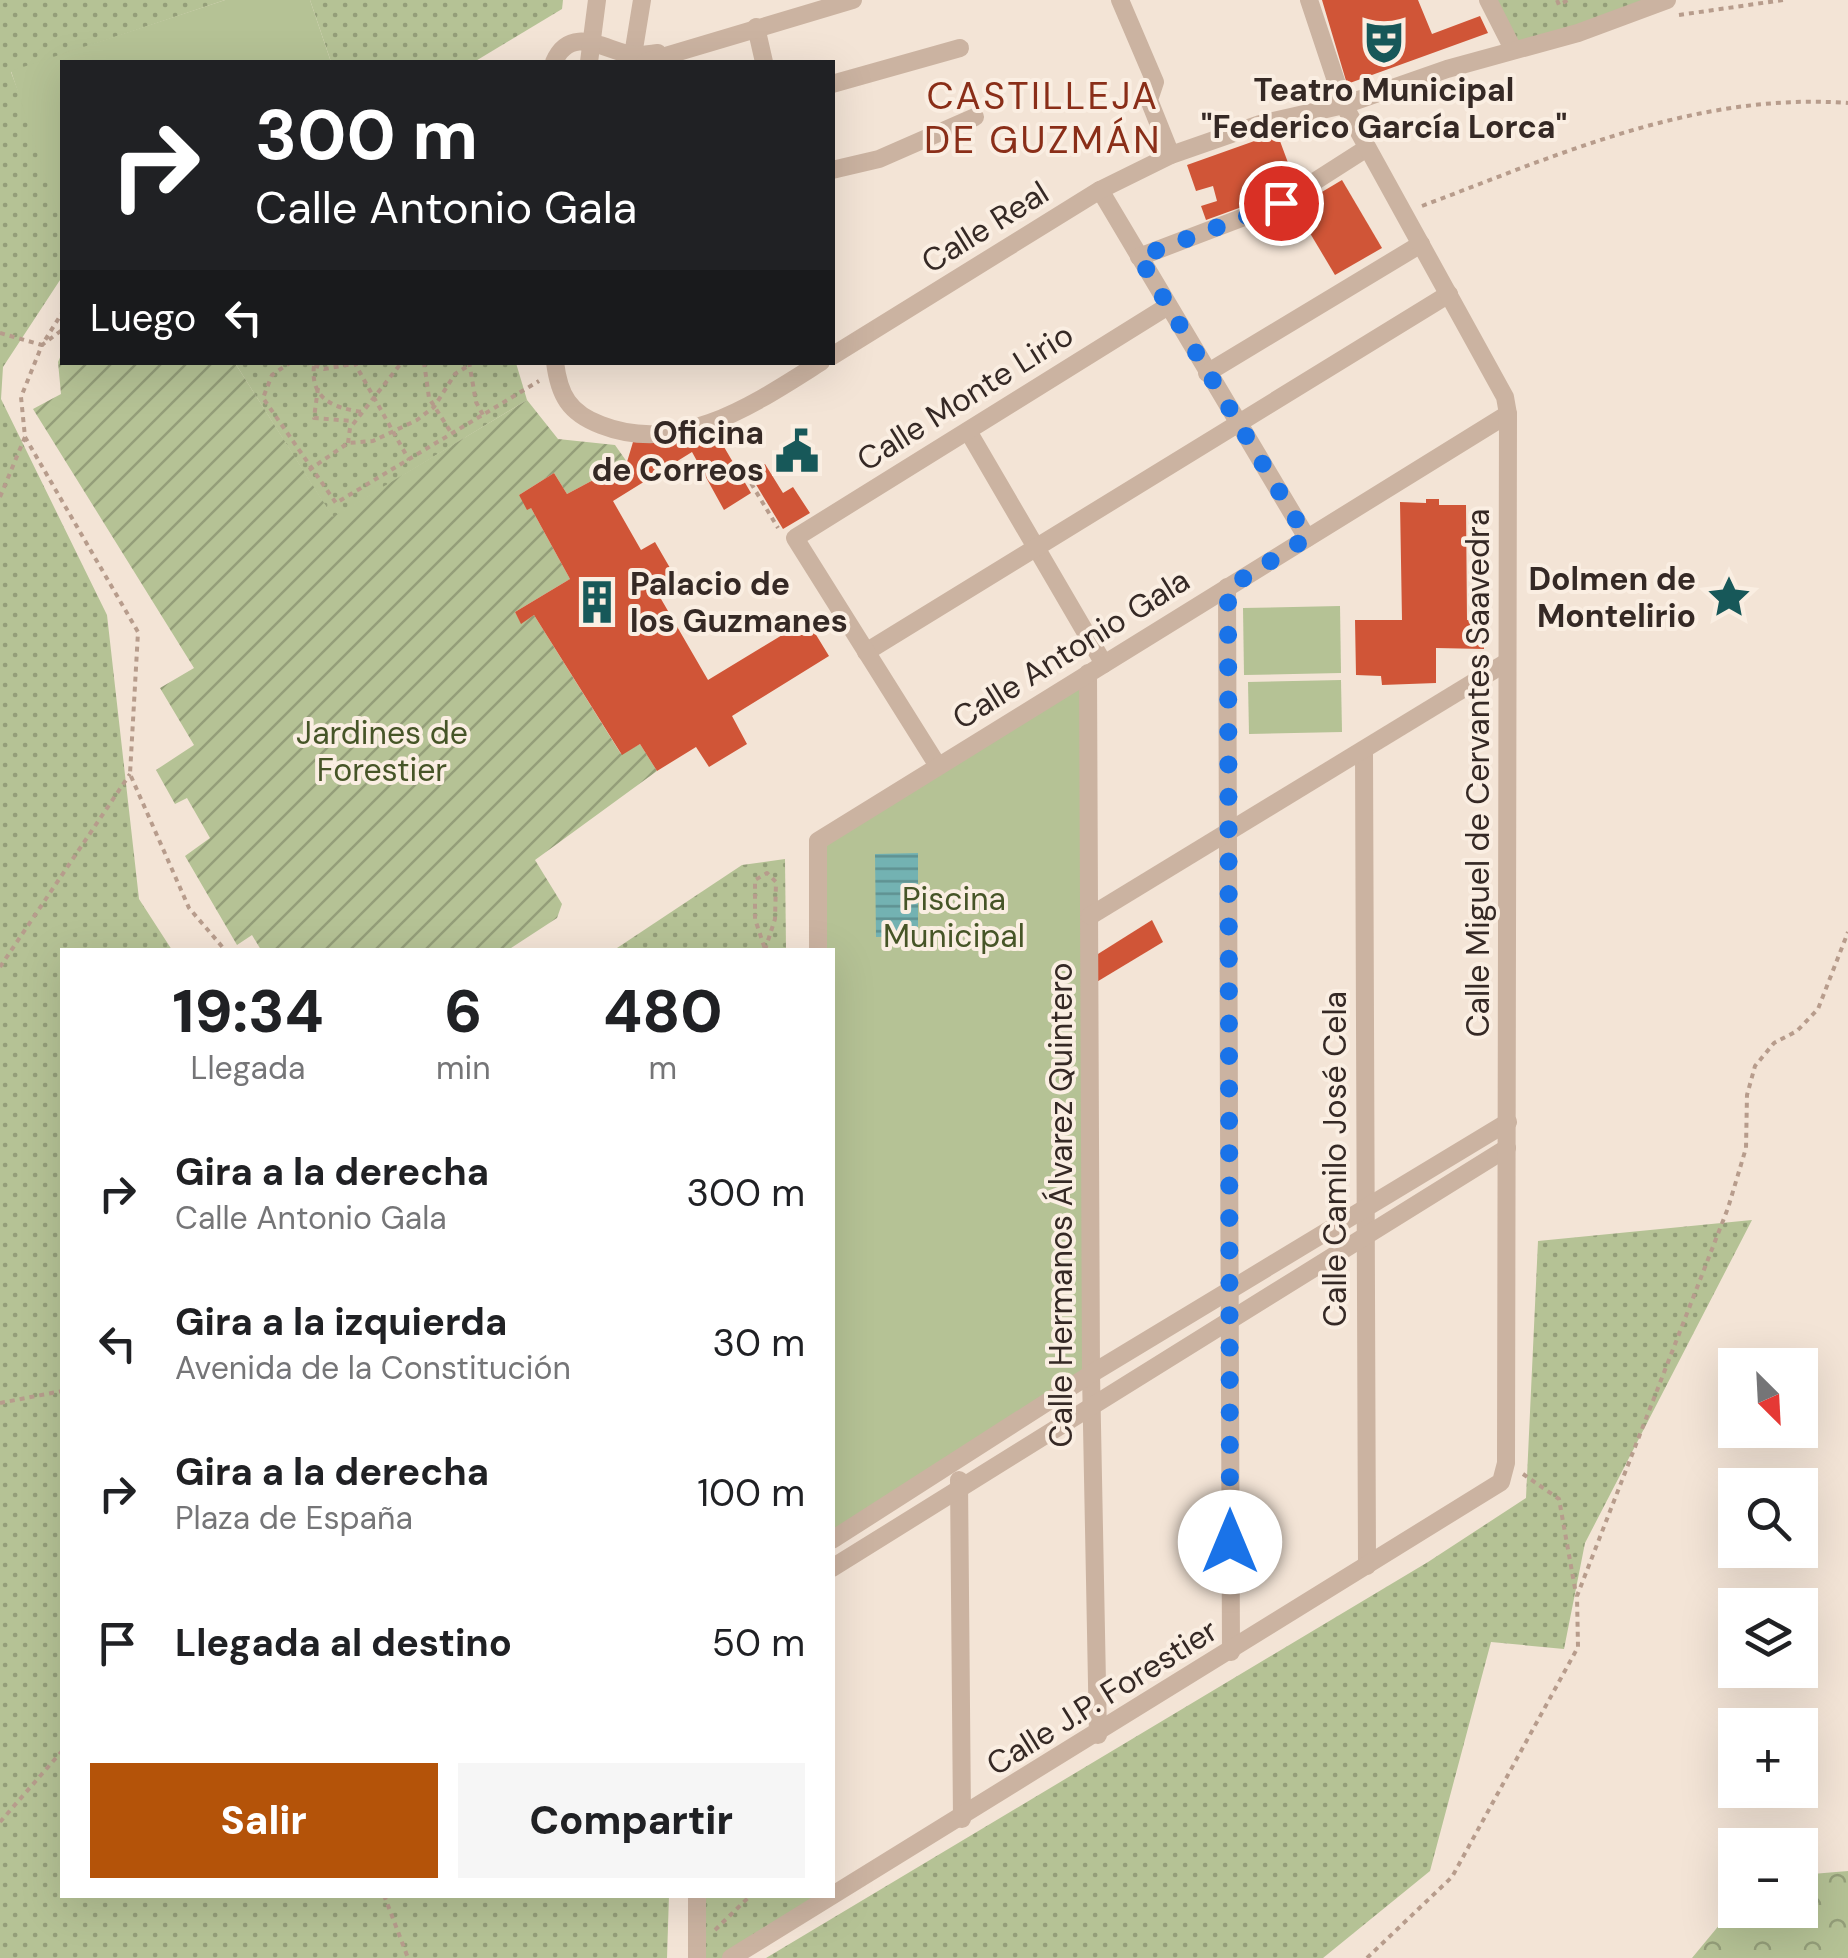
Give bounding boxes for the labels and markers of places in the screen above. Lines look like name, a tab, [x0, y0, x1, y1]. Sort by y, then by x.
theatre icon: Teatro Municipal "Federico García Lorca"	[1360, 18, 1408, 66]
place label: Teatro Municipal "Federico García Lorca"	[1201, 69, 1567, 148]
pin	[1239, 161, 1324, 246]
place label: Oficina de Correos	[591, 412, 764, 491]
public building icon: Oficina de Correos	[773, 427, 821, 475]
place label: Dolmen de Montelirio	[1528, 558, 1696, 637]
place label: Palacio de los Guzmanes	[630, 563, 848, 642]
place icon: Dolmen de Montelirio	[1705, 573, 1753, 621]
building icon: Palacio de los Guzmanes	[573, 578, 621, 626]

